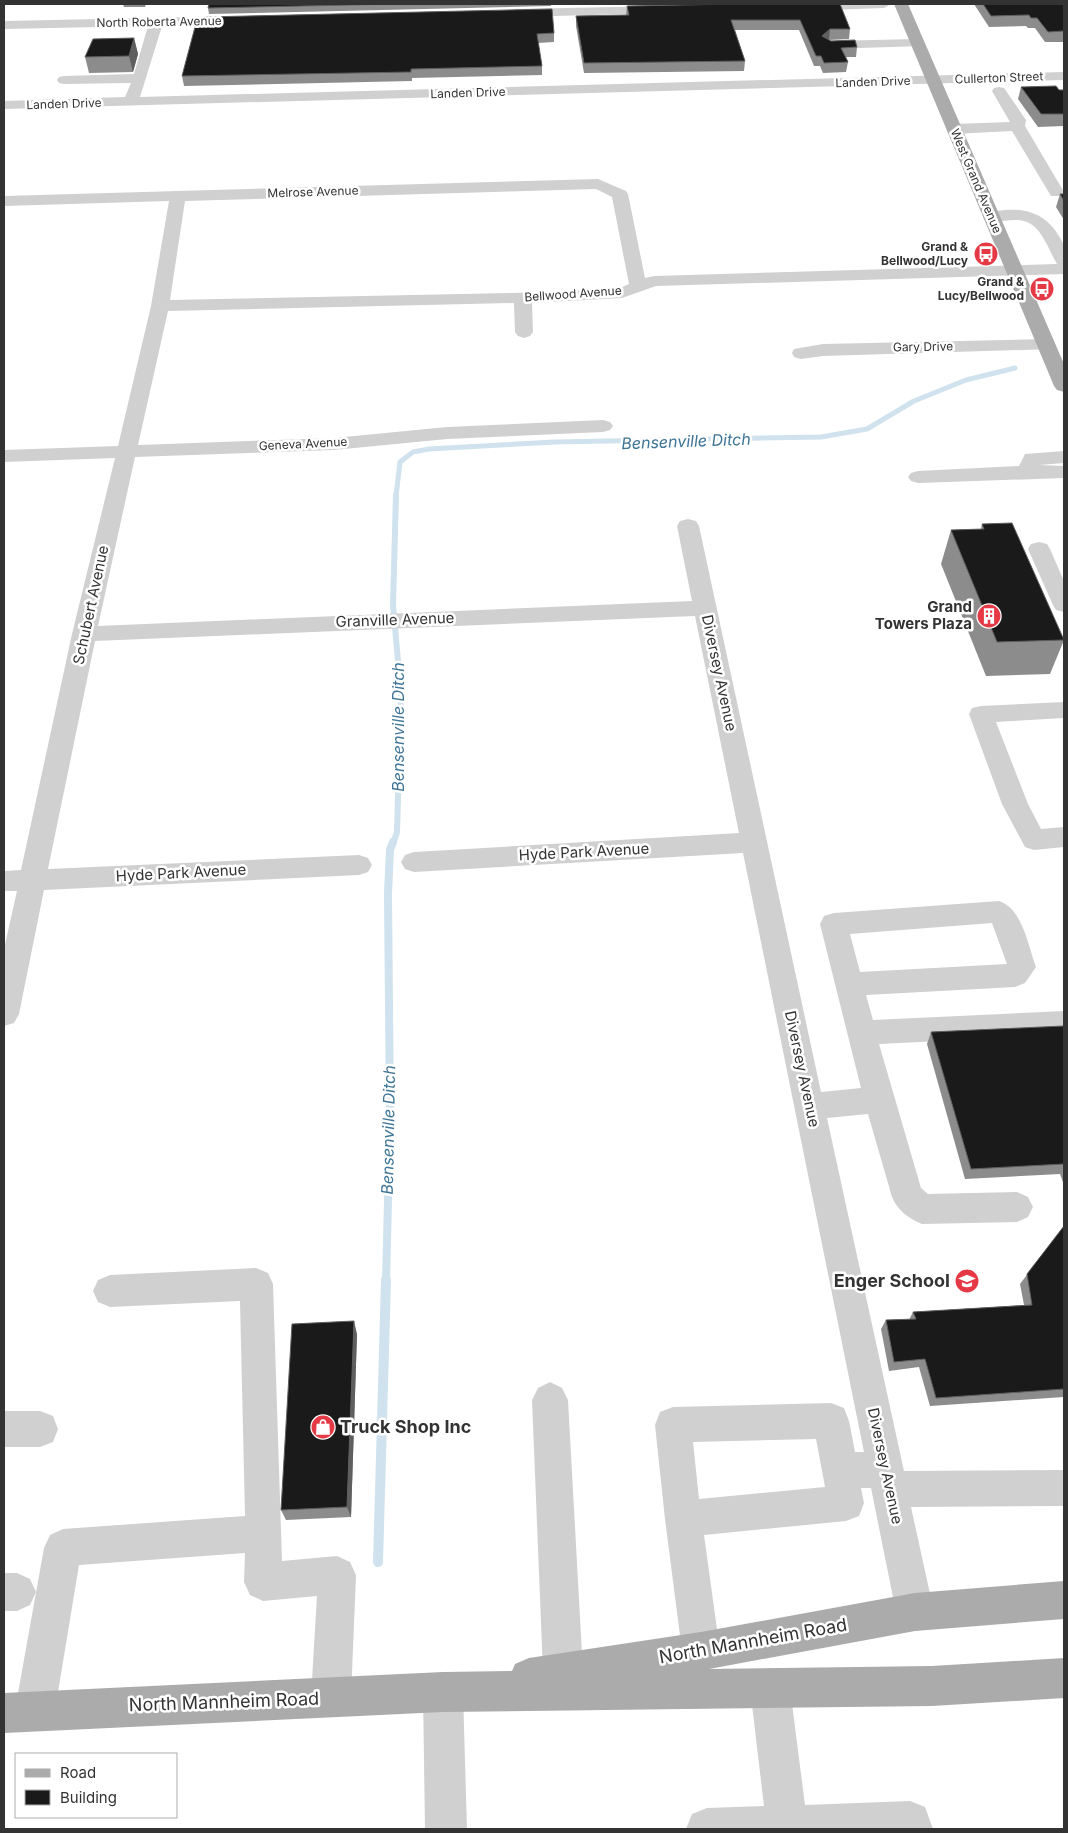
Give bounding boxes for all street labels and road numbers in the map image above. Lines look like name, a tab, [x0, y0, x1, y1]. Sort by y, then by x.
street label: North Roberta Avenue	[96, 13, 222, 30]
street label: Cullerton Street	[954, 68, 1044, 87]
street label: Landen Drive	[835, 73, 911, 90]
street label: Landen Drive	[430, 84, 506, 101]
street label: Landen Drive	[26, 95, 102, 112]
street label: West Grand Avenue	[948, 126, 1005, 235]
street label: Melrose Avenue	[267, 182, 359, 201]
street label: Bellwood Avenue	[524, 283, 622, 304]
street label: Gary Drive	[893, 338, 953, 355]
street label: Geneva Avenue	[258, 434, 348, 453]
street label: Schubert Avenue	[69, 543, 112, 666]
street label: Granville Avenue	[335, 608, 455, 631]
street label: Diversey Avenue	[698, 613, 741, 733]
street label: Hyde Park Avenue	[518, 839, 650, 864]
street label: Hyde Park Avenue	[115, 860, 247, 885]
street label: Diversey Avenue	[781, 1009, 824, 1129]
street label: Diversey Avenue	[864, 1406, 907, 1526]
street label: North Mannheim Road	[657, 1614, 848, 1667]
street label: North Mannheim Road	[128, 1688, 319, 1715]

